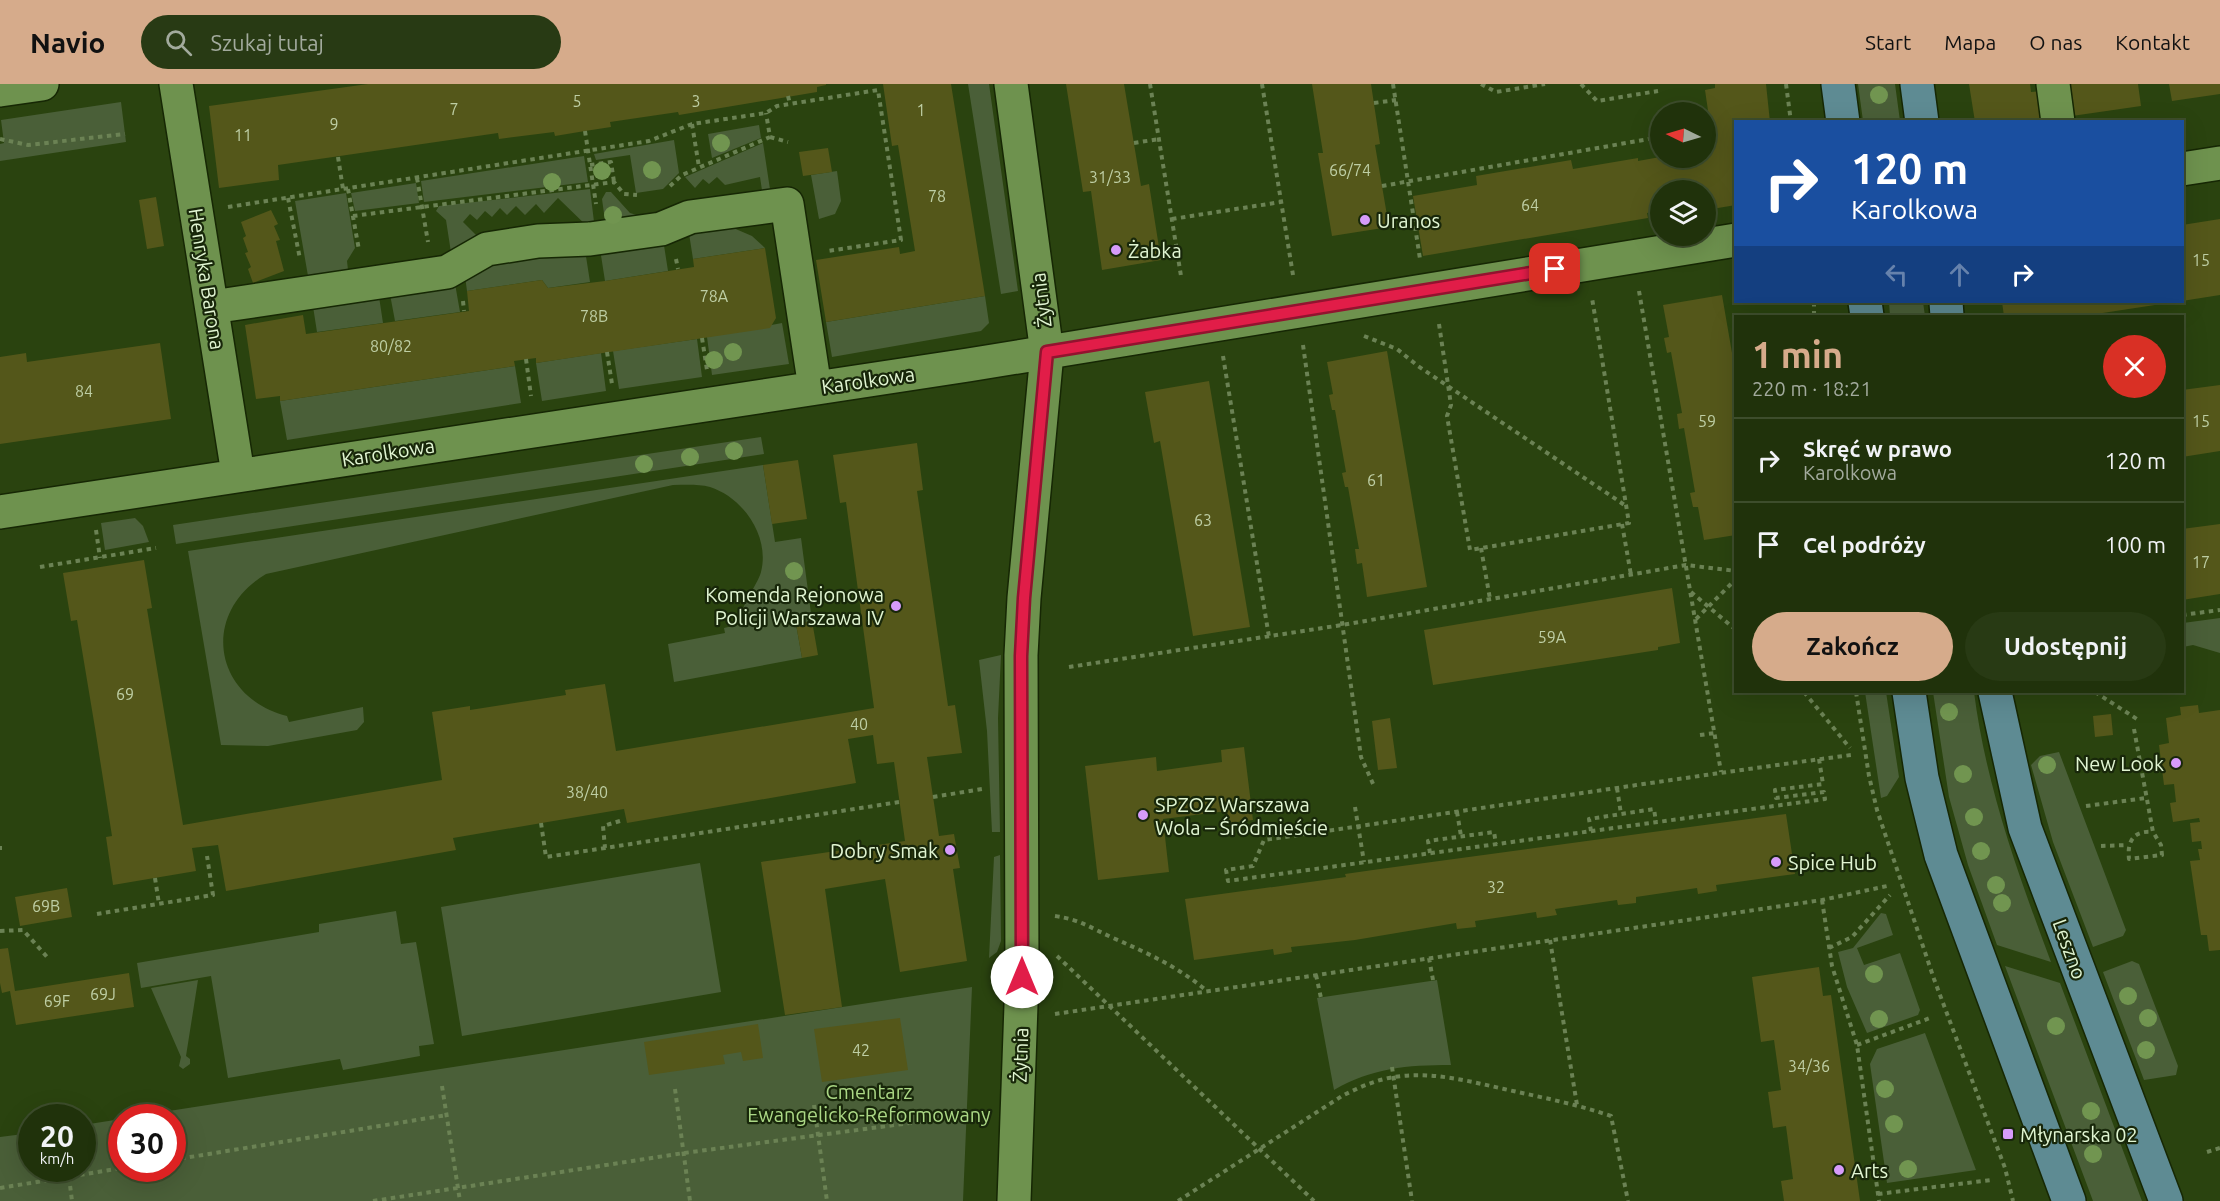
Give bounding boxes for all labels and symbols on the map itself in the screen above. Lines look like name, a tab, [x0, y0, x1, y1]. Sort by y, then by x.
house number: 5	[572, 92, 582, 110]
house number: 3	[691, 92, 701, 110]
house number: 7	[449, 100, 459, 118]
house number: 1	[916, 101, 926, 119]
north arrow	[1650, 102, 1716, 168]
house number: 9	[329, 115, 339, 133]
house number: 11	[234, 126, 252, 144]
house number: 66/74	[1329, 161, 1371, 179]
house number: 31/33	[1089, 168, 1131, 186]
house number: 78	[928, 187, 946, 205]
house number: 64	[1521, 196, 1539, 214]
street label: Henryka Barona	[184, 207, 230, 351]
place label: Uranos	[1377, 209, 1440, 232]
marker: Uranos	[1358, 213, 1372, 227]
place label: Żabka	[1128, 239, 1182, 262]
marker: Żabka	[1109, 243, 1123, 257]
pin	[1529, 243, 1580, 294]
house number: 15	[2192, 251, 2210, 269]
street label: Żytnia	[1026, 271, 1056, 329]
house number: 78A	[700, 287, 729, 305]
house number: 78B	[580, 307, 608, 325]
house number: 80/82	[370, 337, 412, 355]
street label: Karolkowa	[820, 362, 916, 398]
house number: 84	[75, 382, 93, 400]
house number: 59	[1698, 412, 1716, 430]
house number: 15	[2192, 412, 2210, 430]
street label: Karolkowa	[340, 433, 436, 471]
house number: 61	[1367, 471, 1385, 489]
house number: 63	[1194, 511, 1212, 529]
house number: 17	[2192, 553, 2210, 571]
place label: Komenda Rejonowa Policji Warszawa IV	[705, 583, 884, 629]
marker: Komenda Rejonowa Policji Warszawa IV	[889, 599, 903, 613]
house number: 59A	[1538, 628, 1567, 646]
house number: 69	[116, 685, 134, 703]
house number: 40	[850, 715, 868, 733]
place label: New Look	[2075, 752, 2164, 775]
marker: New Look	[2169, 756, 2183, 770]
house number: 38/40	[566, 783, 608, 801]
place label: SPZOZ Warszawa Wola – Śródmieście	[1155, 793, 1328, 839]
marker: SPZOZ Warszawa Wola – Śródmieście	[1136, 808, 1150, 822]
place label: Dobry Smak	[830, 839, 938, 862]
marker: Dobry Smak	[943, 843, 957, 857]
place label: Spice Hub	[1788, 851, 1877, 874]
marker: Spice Hub	[1769, 855, 1783, 869]
house number: 32	[1487, 878, 1505, 896]
house number: 69B	[32, 897, 60, 915]
street label: Leszno	[2049, 916, 2091, 982]
position arrow	[990, 945, 1054, 1009]
house number: 69J	[90, 985, 116, 1003]
house number: 69F	[44, 992, 70, 1010]
street label: Żytnia	[1008, 1027, 1032, 1083]
house number: 42	[852, 1041, 870, 1059]
house number: 34/36	[1788, 1057, 1830, 1075]
park label: Cmentarz Ewangelicko-Reformowany	[747, 1080, 991, 1126]
speed limit sign: 30	[108, 1104, 186, 1182]
place label: Młynarska 02	[2020, 1123, 2138, 1146]
marker: Młynarska 02	[2001, 1127, 2015, 1141]
place label: Arts	[1851, 1159, 1888, 1182]
marker: Arts	[1832, 1163, 1846, 1177]

